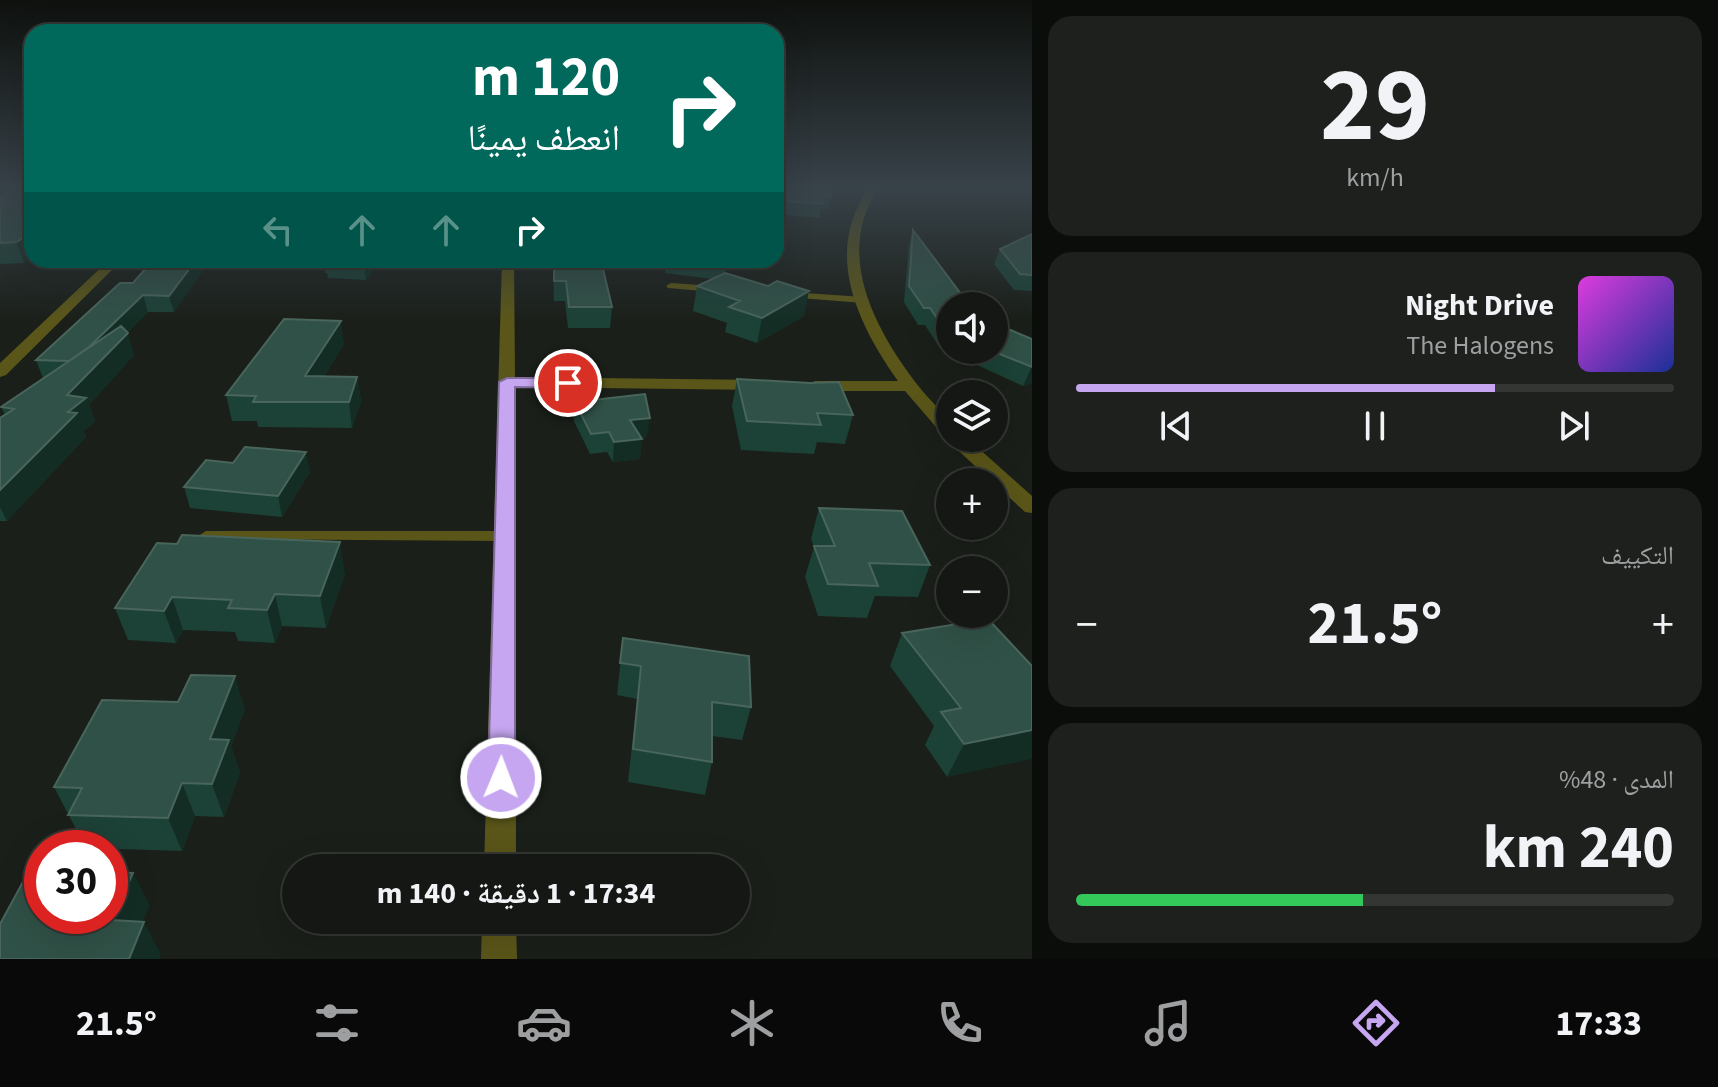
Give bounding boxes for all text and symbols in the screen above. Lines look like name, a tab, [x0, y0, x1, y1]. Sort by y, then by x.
text: 29	[1320, 33, 1430, 181]
text: 120 m	[472, 38, 620, 117]
icon: right	[648, 56, 752, 160]
text: انعطف يمينًا	[468, 113, 620, 164]
text: km/h	[1346, 159, 1404, 196]
icon: left	[256, 208, 300, 252]
icon: ahead	[340, 208, 384, 252]
icon: ahead	[424, 208, 468, 252]
icon: right	[508, 208, 552, 252]
text: Night Drive	[1405, 284, 1554, 327]
map controls	[936, 292, 1008, 628]
button: sound	[936, 292, 1008, 364]
text: The Halogens	[1406, 327, 1554, 364]
pin	[534, 349, 602, 417]
icon: arrive	[546, 361, 590, 405]
button: layers	[936, 380, 1008, 452]
icon: previous	[1154, 404, 1198, 448]
icon: pause	[1353, 404, 1397, 448]
icon: next	[1552, 404, 1596, 448]
button: +	[936, 468, 1008, 540]
text: التكييف	[1601, 537, 1674, 574]
button: −	[936, 556, 1008, 628]
text: 21.5°	[1308, 582, 1442, 667]
text: −	[1076, 594, 1098, 657]
text: +	[1652, 594, 1674, 657]
position arrow	[459, 736, 543, 820]
text: المدى · 48%	[1559, 761, 1674, 798]
text: 240 km	[1483, 806, 1674, 891]
speed limit sign: 30	[24, 830, 128, 934]
text: 17:34 · 1 دقيقة · 140 m	[377, 872, 655, 915]
icon: filters	[309, 995, 365, 1051]
icon: car	[516, 995, 572, 1051]
icon: climate	[724, 995, 780, 1051]
icon: phone	[932, 995, 988, 1051]
icon: music	[1140, 995, 1196, 1051]
icon: directions	[1348, 995, 1404, 1051]
text: 21.5°	[76, 998, 157, 1049]
text: 17:33	[1555, 998, 1642, 1049]

